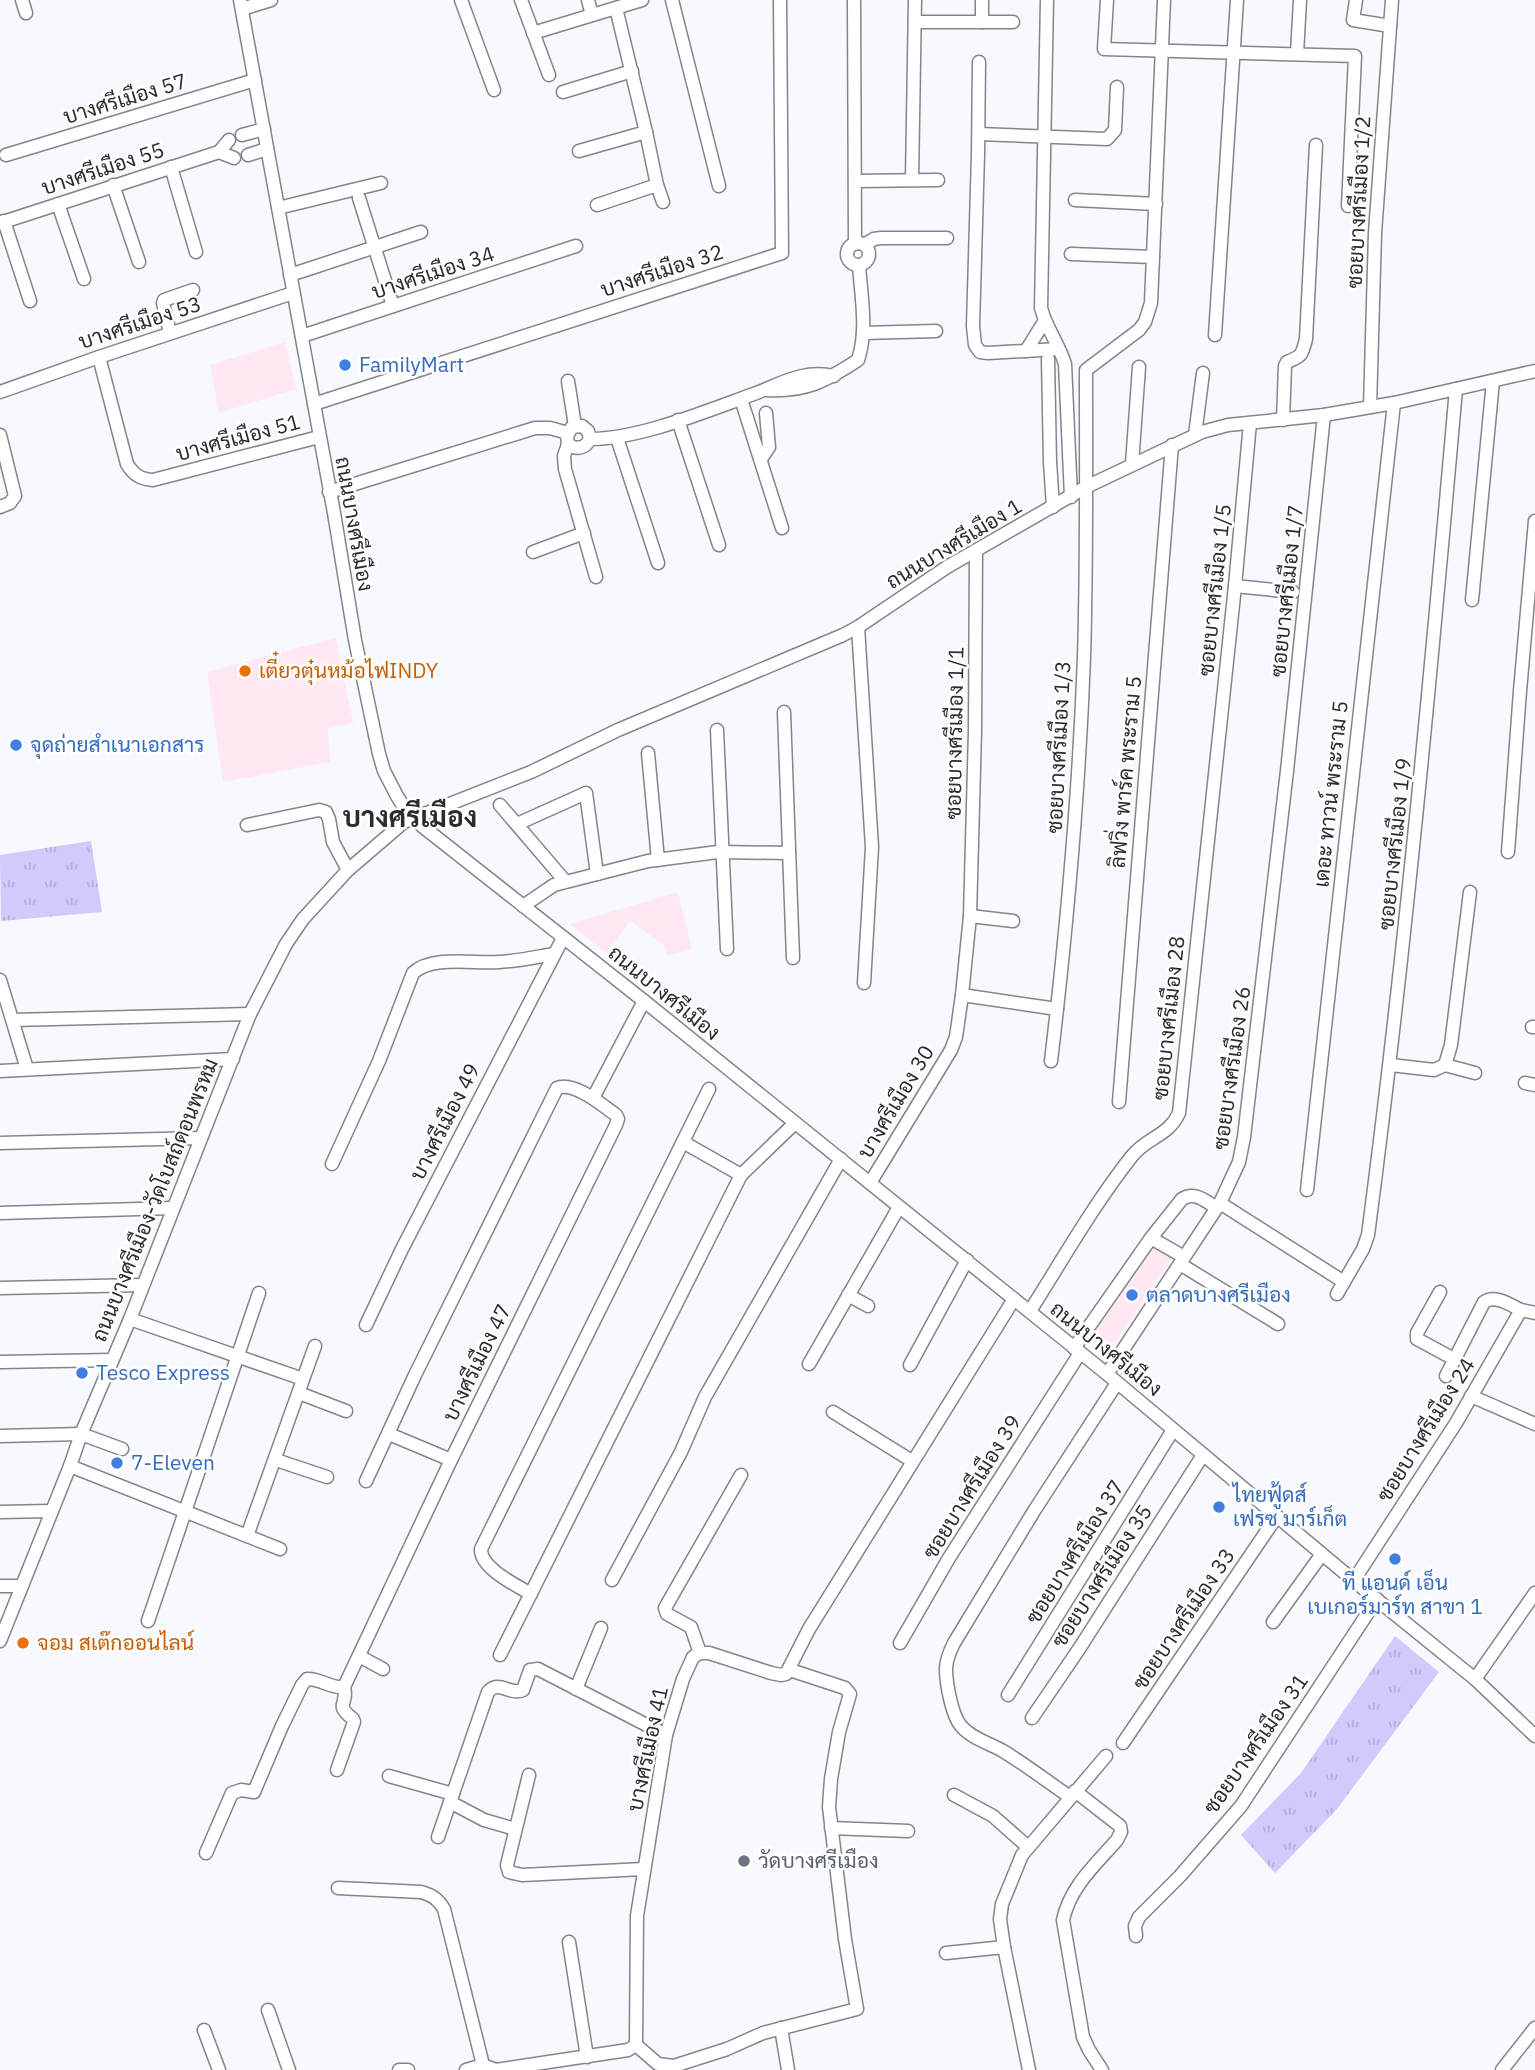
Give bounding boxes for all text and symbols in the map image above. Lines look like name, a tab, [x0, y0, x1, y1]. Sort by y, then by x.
street label: บางศรีเมือง 57	[60, 66, 190, 130]
street label: ซอยบางศรีเมือง 1/2	[1339, 115, 1377, 289]
street label: บางศรีเมือง 55	[38, 135, 168, 201]
street label: บางศรีเมือง 32	[597, 237, 727, 303]
street label: บางศรีเมือง 34	[368, 239, 498, 305]
street label: บางศรีเมือง 53	[75, 289, 205, 355]
place label: FamilyMart	[359, 350, 464, 378]
marker: FamilyMart	[337, 357, 353, 373]
street label: บางศรีเมือง 51	[173, 407, 303, 467]
street label: ถนนบางศรีเมือง	[329, 454, 381, 593]
street label: ถนนบางศรีเมือง 1	[880, 492, 1027, 595]
street label: ซอยบางศรีเมือง 1/5	[1191, 502, 1237, 677]
street label: ซอยบางศรีเมือง 1/7	[1263, 503, 1309, 678]
street label: ซอยบางศรีเมือง 1/1	[938, 646, 970, 820]
place label: เตี๋ยวตุ๋นหม้อไฟINDY	[259, 651, 439, 685]
street label: ซอยบางศรีเมือง 1/3	[1039, 660, 1077, 834]
marker: เตี๋ยวตุ๋นหม้อไฟINDY	[237, 663, 253, 679]
street label: ลิฟวิ่ง พาร์ค พระราม 5	[1099, 674, 1147, 869]
street label: เดอะ ทาวน์ พระราม 5	[1306, 699, 1354, 889]
place label: จุดถ่ายสำเนาเอกสาร	[30, 730, 204, 759]
marker: จุดถ่ายสำเนาเอกสาร	[8, 737, 24, 753]
street label: ซอยบางศรีเมือง 1/9	[1371, 756, 1417, 931]
district label: บางศรีเมือง	[343, 798, 477, 835]
street label: ซอยบางศรีเมือง 28	[1145, 935, 1191, 1101]
street label: ถนนบางศรีเมือง	[603, 938, 726, 1046]
street label: ซอยบางศรีเมือง 26	[1206, 984, 1256, 1151]
street label: บางศรีเมือง 30	[850, 1040, 940, 1163]
street label: ถนนบางศรีเมือง-วัดโบสถ์ดอนพรหม	[84, 1054, 224, 1346]
street label: บางศรีเมือง 49	[403, 1058, 486, 1185]
place label: ตลาดบางศรีเมือง	[1146, 1280, 1291, 1308]
marker: ตลาดบางศรีเมือง	[1124, 1287, 1140, 1303]
street label: ถนนบางศรีเมือง	[1045, 1294, 1168, 1402]
street label: บางศรีเมือง 47	[436, 1299, 517, 1426]
street label: ซอยบางศรีเมือง 24	[1370, 1352, 1481, 1507]
place label: Tesco Express	[96, 1358, 230, 1386]
marker: Tesco Express	[74, 1365, 90, 1381]
street label: ซอยบางศรีเมือง 39	[916, 1409, 1027, 1564]
place label: 7-Eleven	[131, 1448, 215, 1476]
marker: 7-Eleven	[109, 1455, 125, 1471]
street label: ซอยบางศรีเมือง 37	[1019, 1474, 1130, 1629]
place label: ไทยฟู้ดส์ เฟรซ มาร์เก็ต	[1231, 1480, 1347, 1532]
street label: ซอยบางศรีเมือง 35	[1045, 1499, 1158, 1652]
marker: ไทยฟู้ดส์ เฟรซ มาร์เก็ต	[1211, 1499, 1227, 1515]
street label: ซอยบางศรีเมือง 33	[1125, 1542, 1241, 1695]
marker: ที แอนด์ เอ็น เบเกอร์มาร์ท สาขา 1	[1387, 1551, 1403, 1567]
place label: ที แอนด์ เอ็น เบเกอร์มาร์ท สาขา 1	[1307, 1568, 1483, 1620]
place label: จอม สเต๊กออนไลน์	[37, 1628, 194, 1656]
marker: จอม สเต๊กออนไลน์	[15, 1635, 31, 1651]
street label: ซอยบางศรีเมือง 31	[1196, 1668, 1314, 1819]
street label: บางศรีเมือง 41	[620, 1684, 674, 1814]
place label: วัดบางศรีเมือง	[758, 1846, 879, 1874]
marker: วัดบางศรีเมือง	[736, 1853, 752, 1869]

